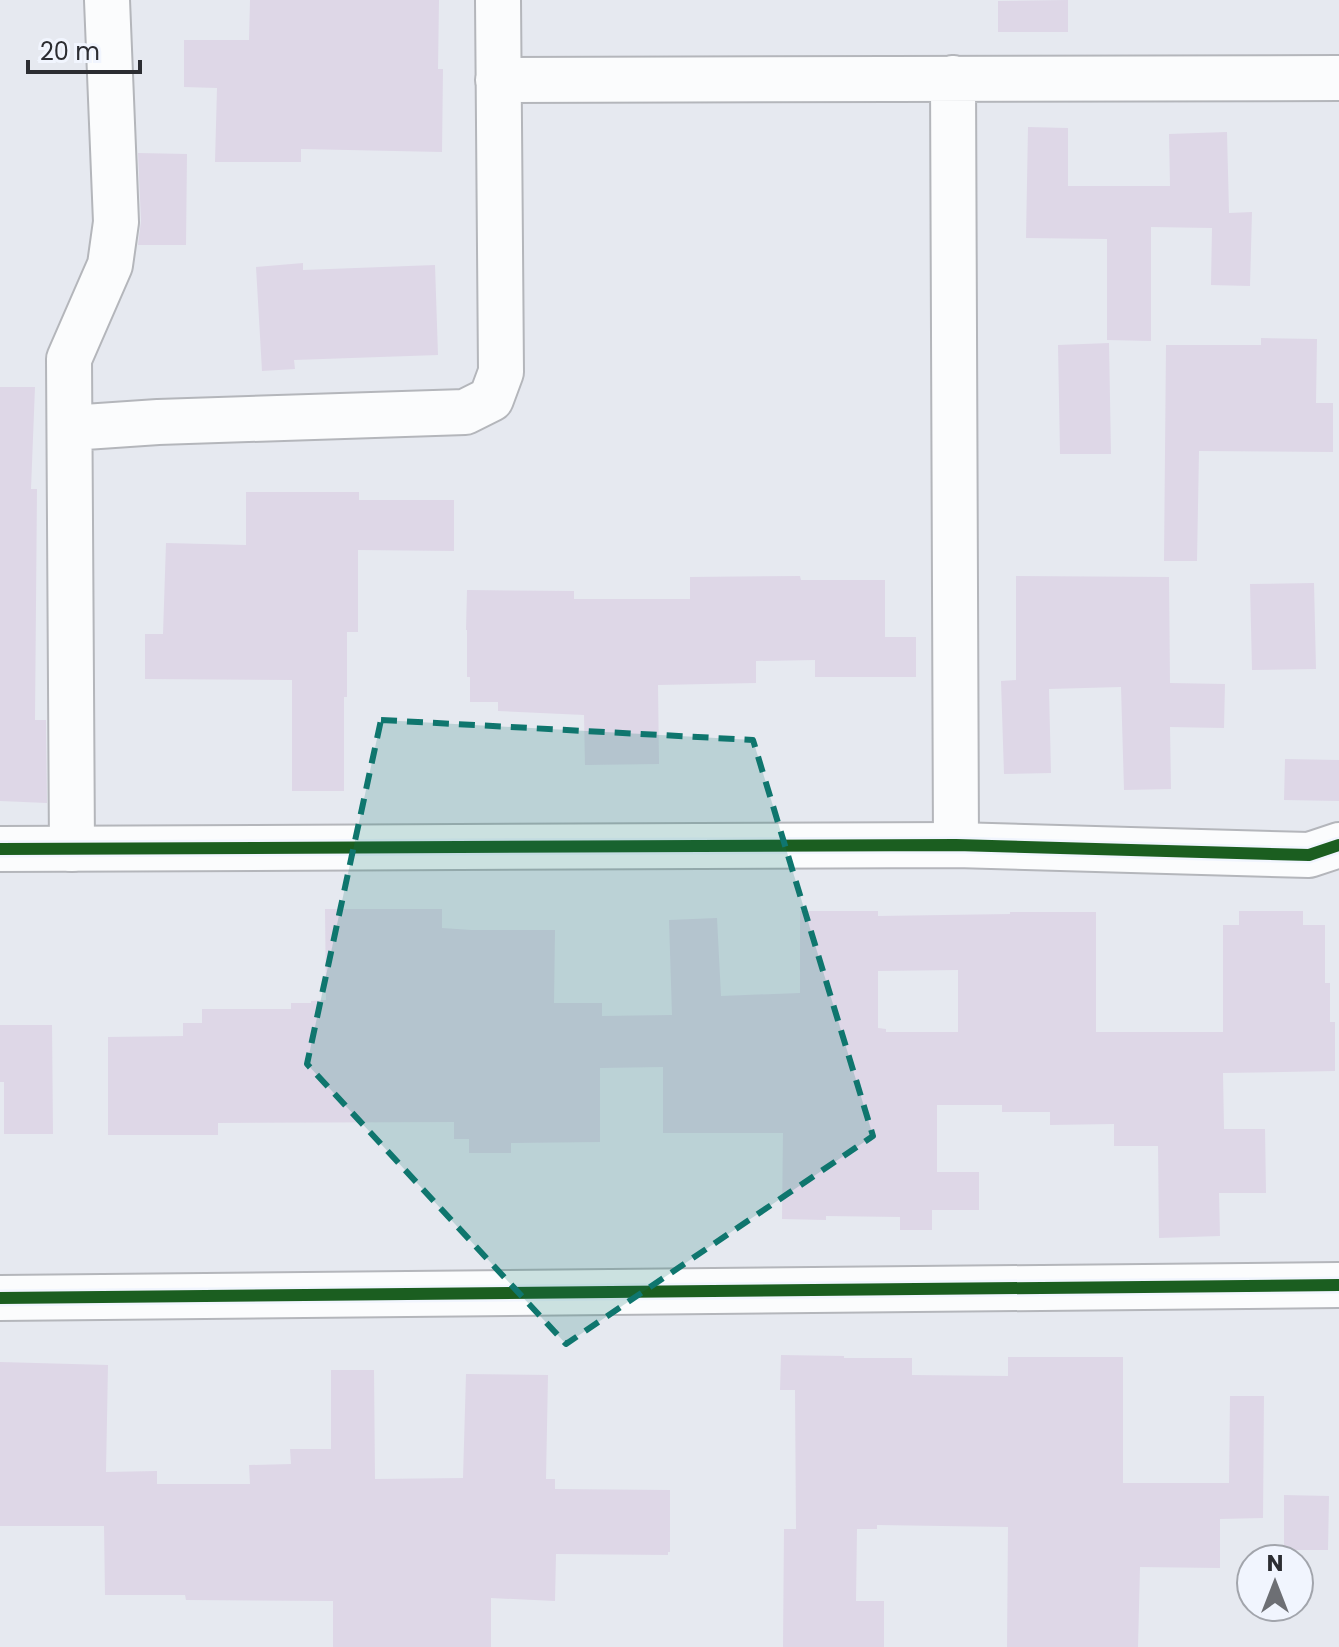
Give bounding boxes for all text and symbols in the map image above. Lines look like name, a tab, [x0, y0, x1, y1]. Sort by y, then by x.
scale bar	[28, 24, 140, 74]
text: 20 m	[40, 35, 100, 68]
north arrow	[1235, 1543, 1315, 1623]
text: N	[1267, 1548, 1283, 1579]

